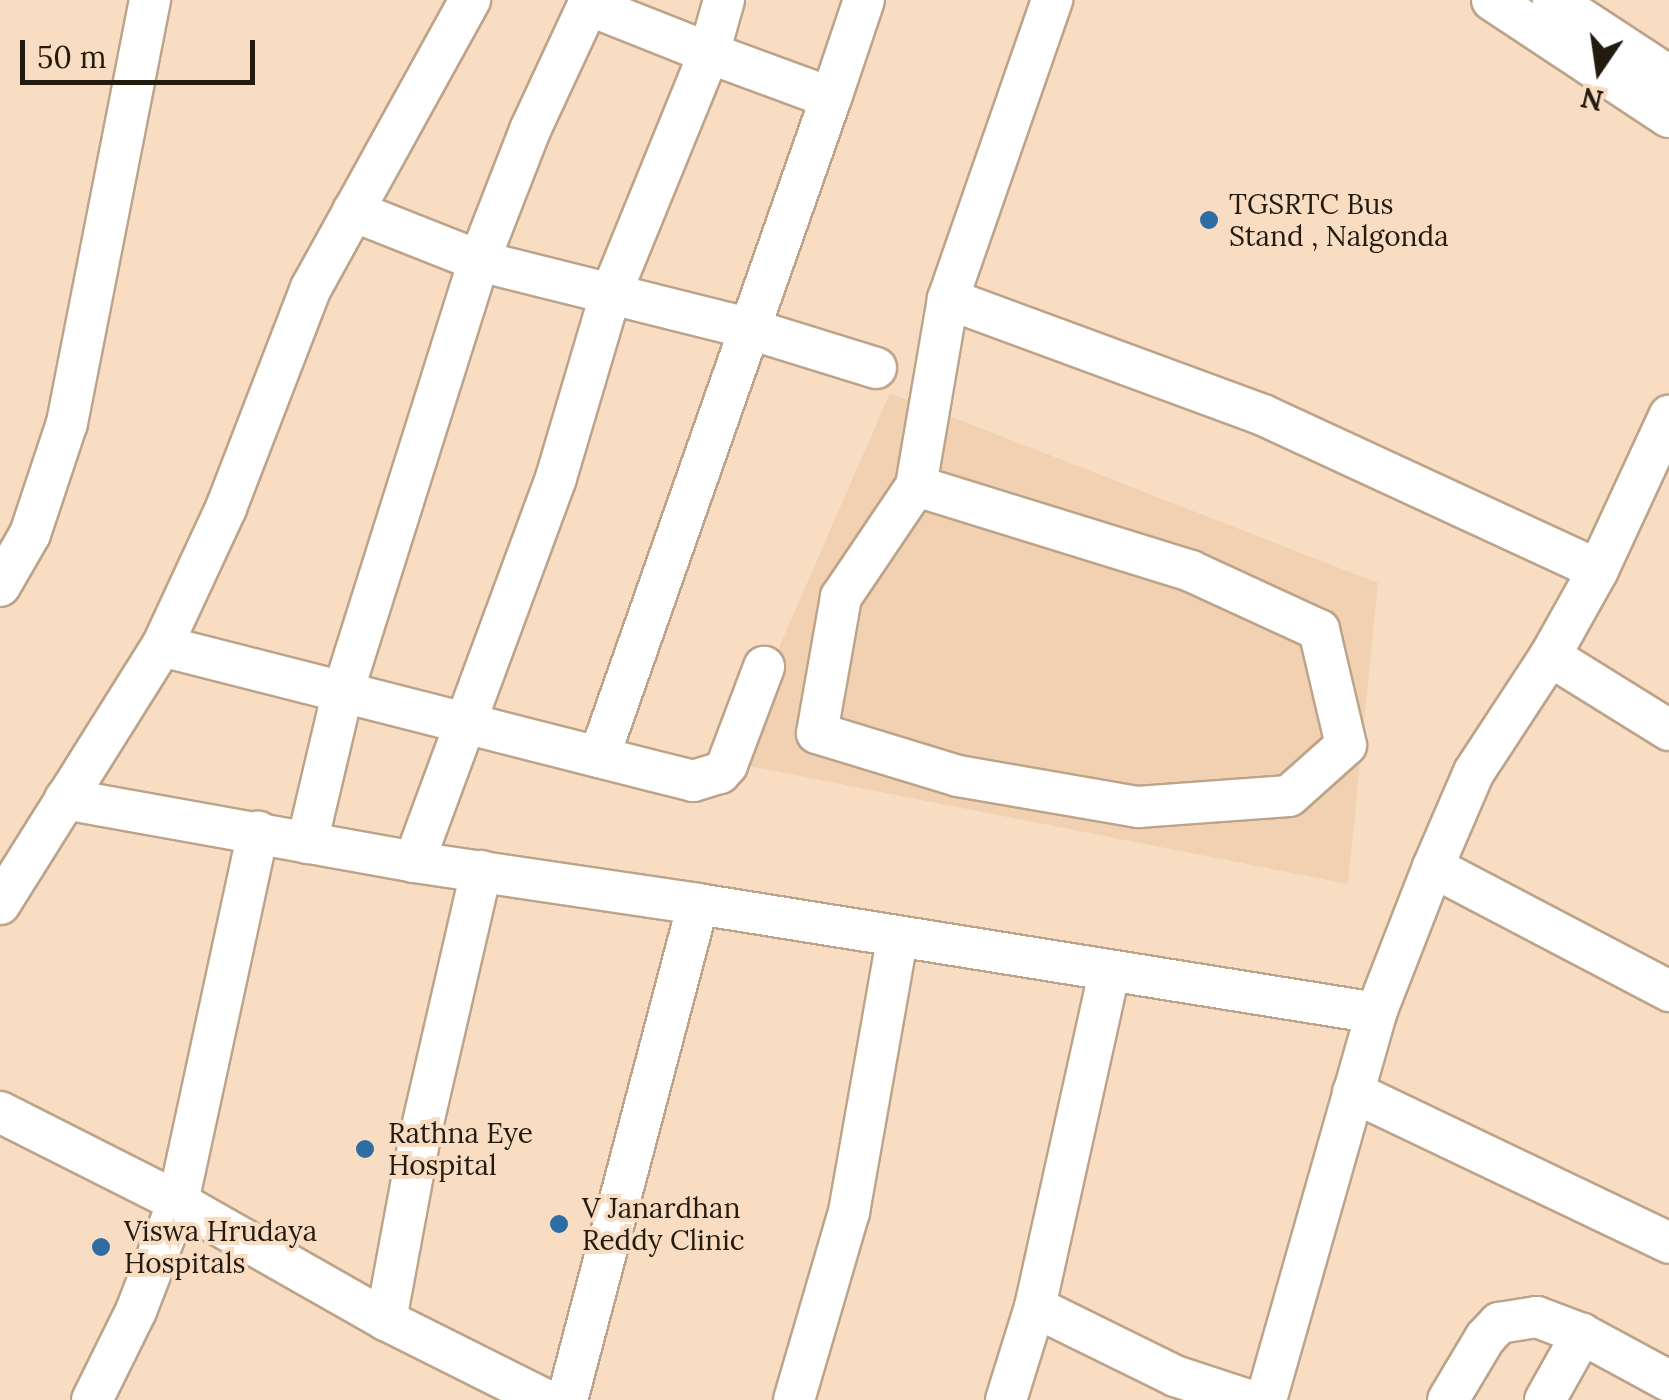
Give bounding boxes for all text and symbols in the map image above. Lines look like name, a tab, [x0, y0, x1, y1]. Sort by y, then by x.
scale bar	[25, 20, 260, 82]
north arrow	[1549, 20, 1649, 120]
text: 50 m	[37, 38, 107, 76]
text: N	[1578, 79, 1607, 119]
place label: TGSRTC Bus Stand , Nalgonda	[1229, 187, 1449, 253]
marker: TGSRTC Bus Stand , Nalgonda	[1198, 209, 1220, 231]
place label: Rathna Eye Hospital	[388, 1116, 533, 1182]
marker: Rathna Eye Hospital	[352, 1136, 378, 1162]
place label: V Janardhan Reddy Clinic	[582, 1191, 745, 1257]
marker: V Janardhan Reddy Clinic	[546, 1211, 572, 1237]
place label: Viswa Hrudaya Hospitals	[124, 1214, 317, 1280]
marker: Viswa Hrudaya Hospitals	[88, 1234, 114, 1260]

